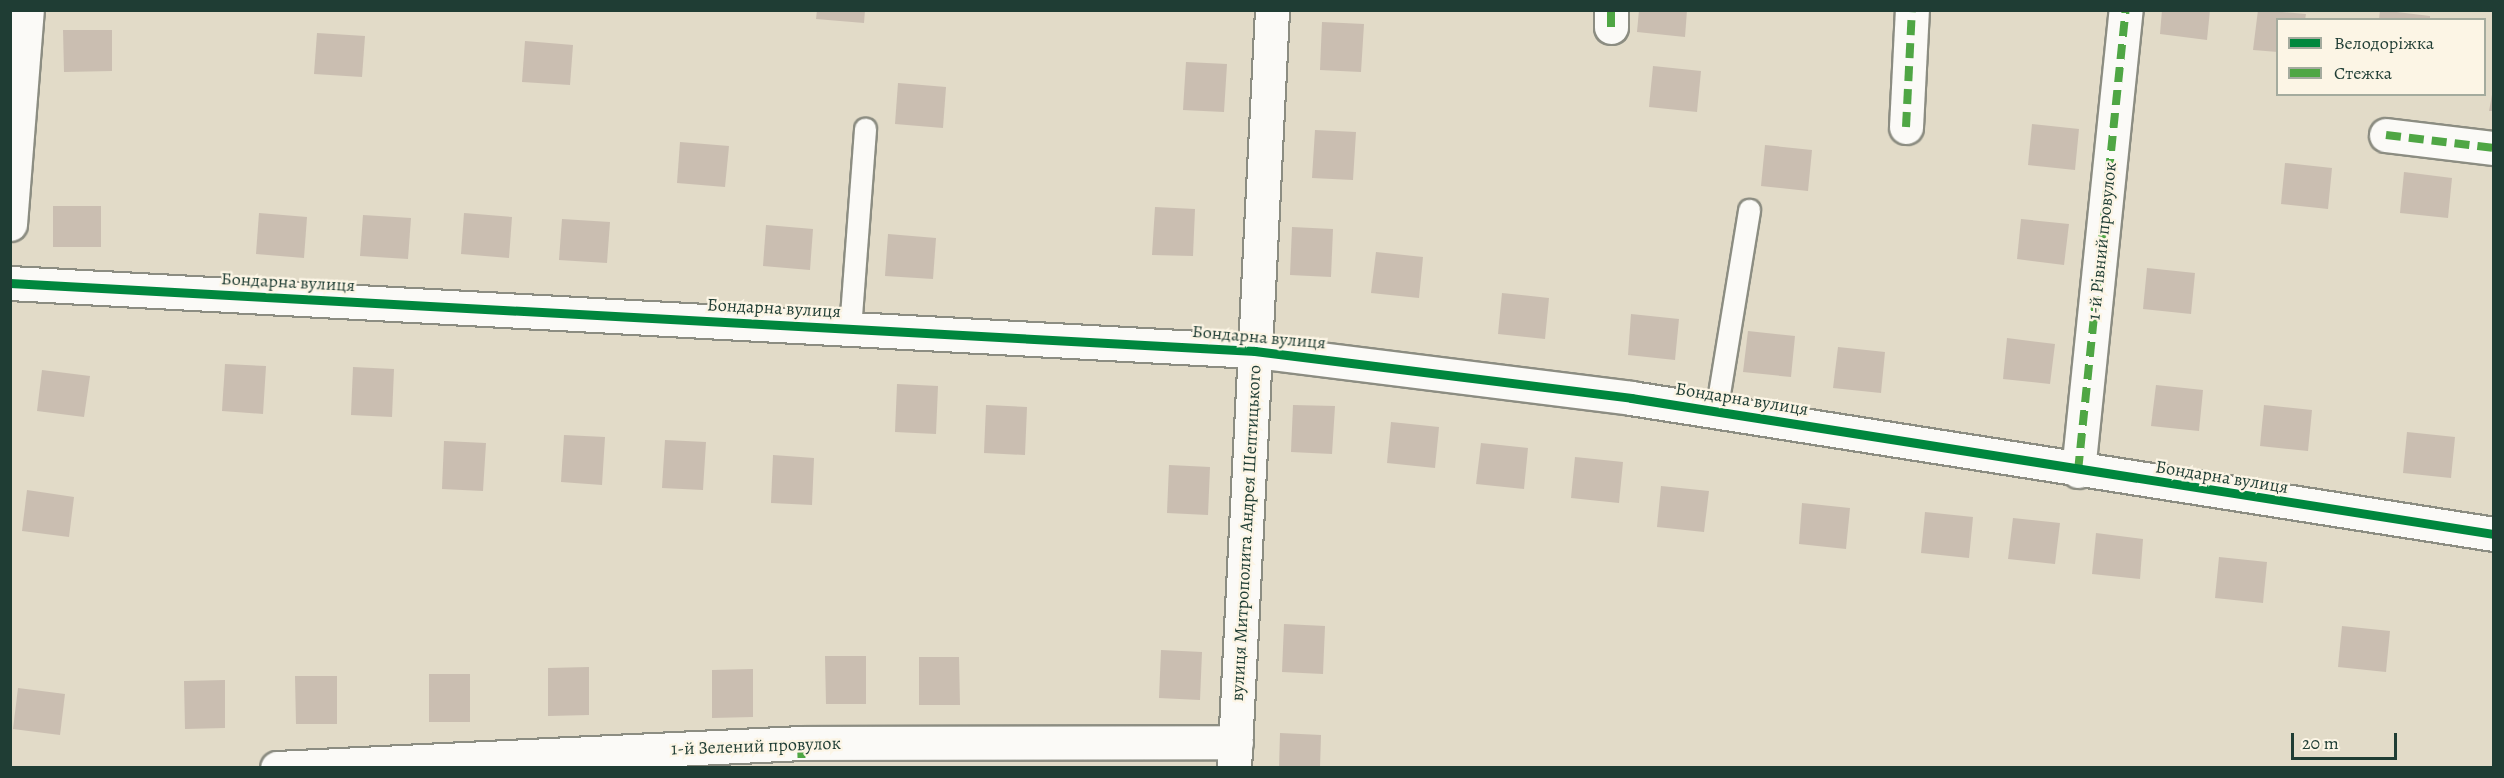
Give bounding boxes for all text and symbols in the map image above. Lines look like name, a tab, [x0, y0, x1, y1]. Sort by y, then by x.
legend	[2276, 18, 2486, 96]
text: Велодоріжка	[2334, 31, 2434, 55]
text: Стежка	[2334, 61, 2392, 85]
street label: 1-й Рівний провулок	[2083, 161, 2121, 321]
street label: Бондарна вулиця	[220, 268, 356, 296]
street label: Бондарна вулиця	[706, 294, 842, 322]
street label: Бондарна вулиця	[1191, 320, 1327, 354]
street label: вулиця Митрополита Андрея Шептицького	[1226, 364, 1266, 702]
street label: Бондарна вулиця	[1674, 378, 1810, 420]
street label: Бондарна вулиця	[2154, 456, 2290, 498]
scale bar	[2294, 721, 2400, 759]
text: 20 m	[2302, 731, 2339, 755]
street label: 1-й Зелений провулок	[671, 732, 841, 760]

